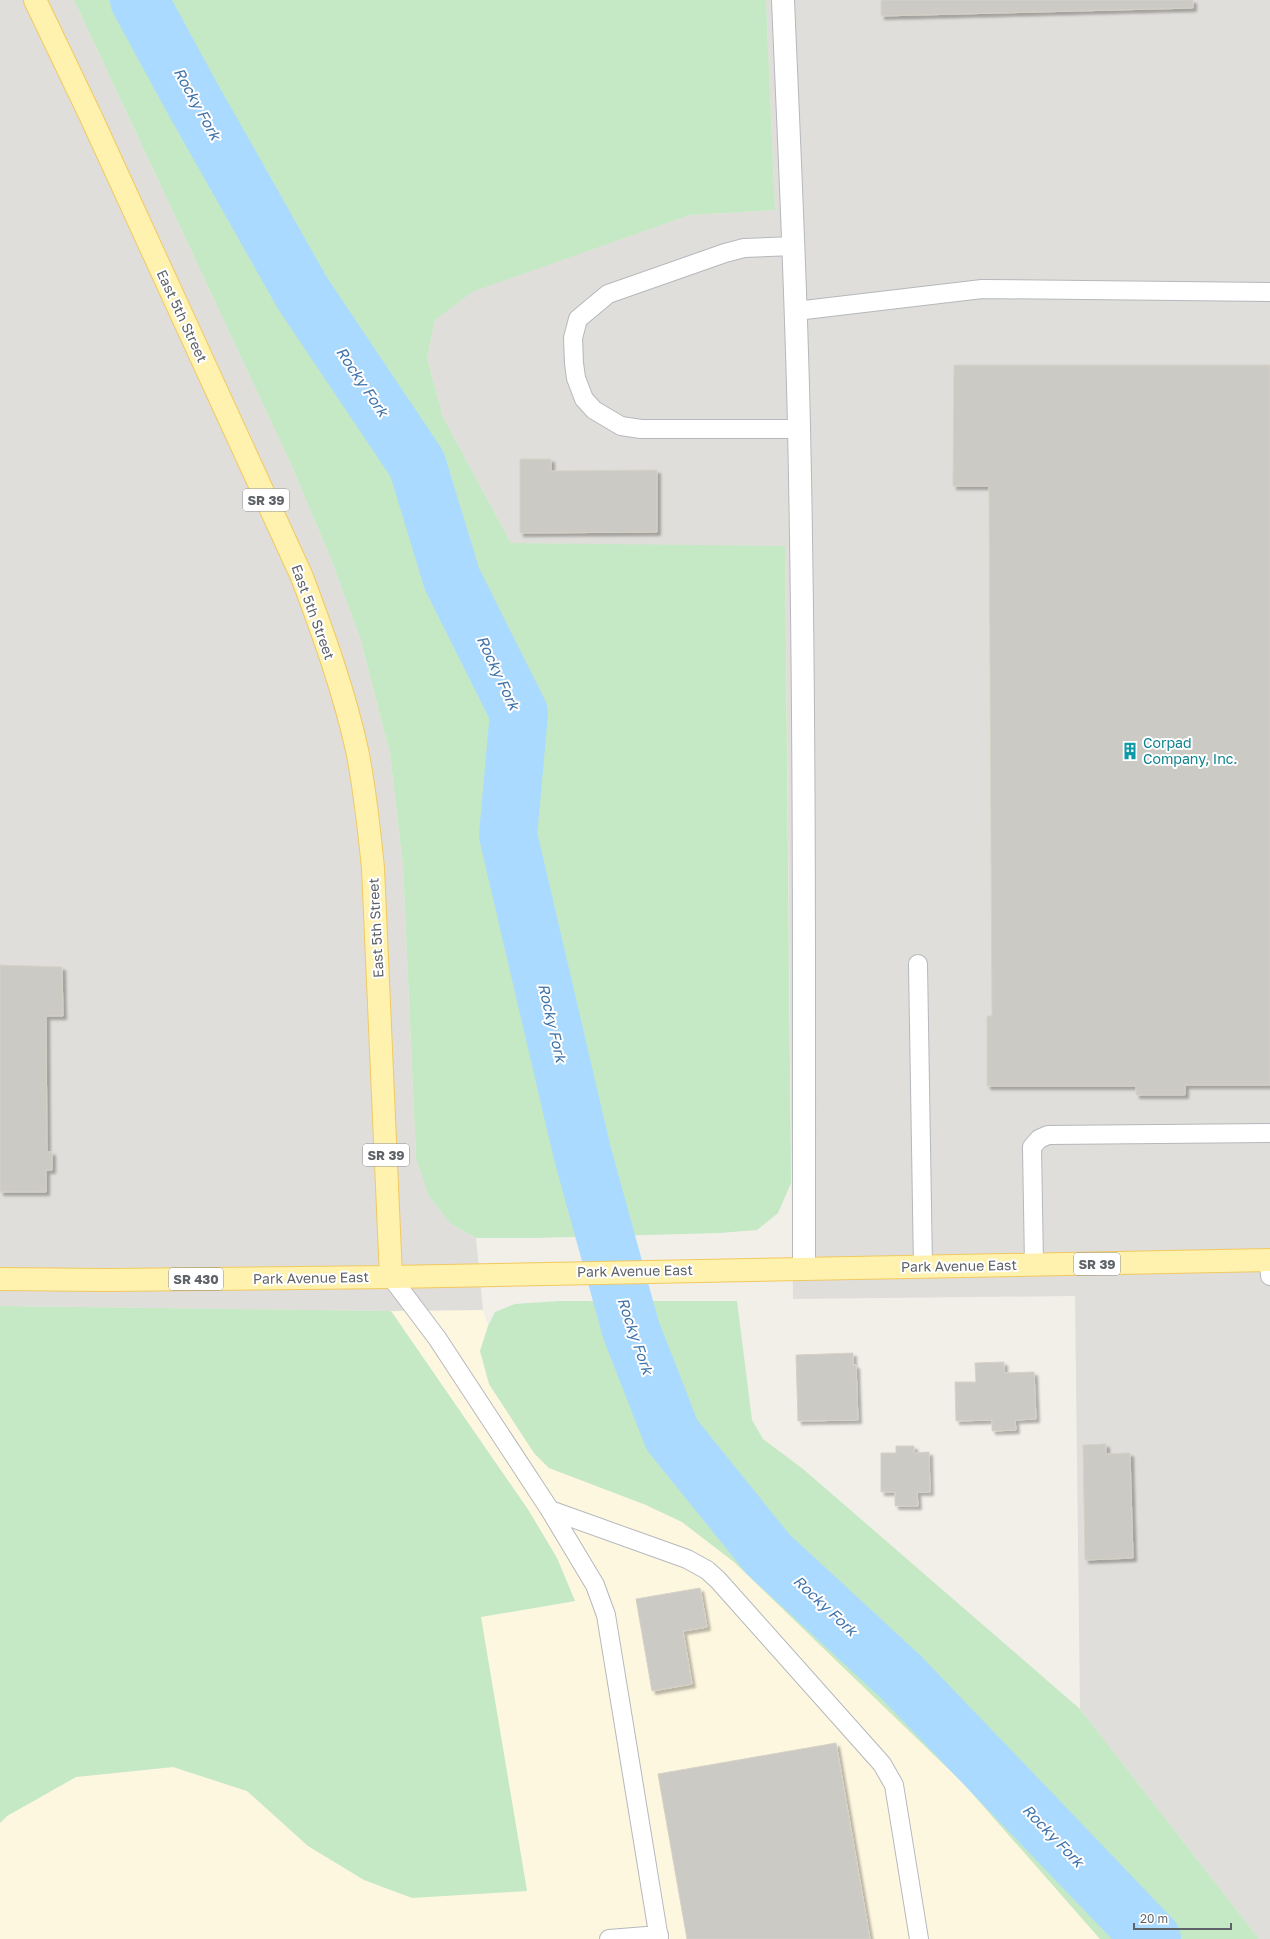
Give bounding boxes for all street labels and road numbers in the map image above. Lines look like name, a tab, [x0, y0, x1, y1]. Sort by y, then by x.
street label: East 5th Street	[154, 267, 211, 365]
road number: SR 39	[243, 489, 289, 511]
street label: East 5th Street	[288, 562, 339, 662]
street label: East 5th Street	[364, 878, 387, 978]
road number: SR 39	[363, 1144, 409, 1166]
road number: SR 39	[1074, 1253, 1120, 1275]
street label: Park Avenue East	[901, 1256, 1017, 1275]
street label: Park Avenue East	[577, 1261, 693, 1280]
road number: SR 430	[169, 1268, 223, 1290]
street label: Park Avenue East	[253, 1268, 369, 1287]

